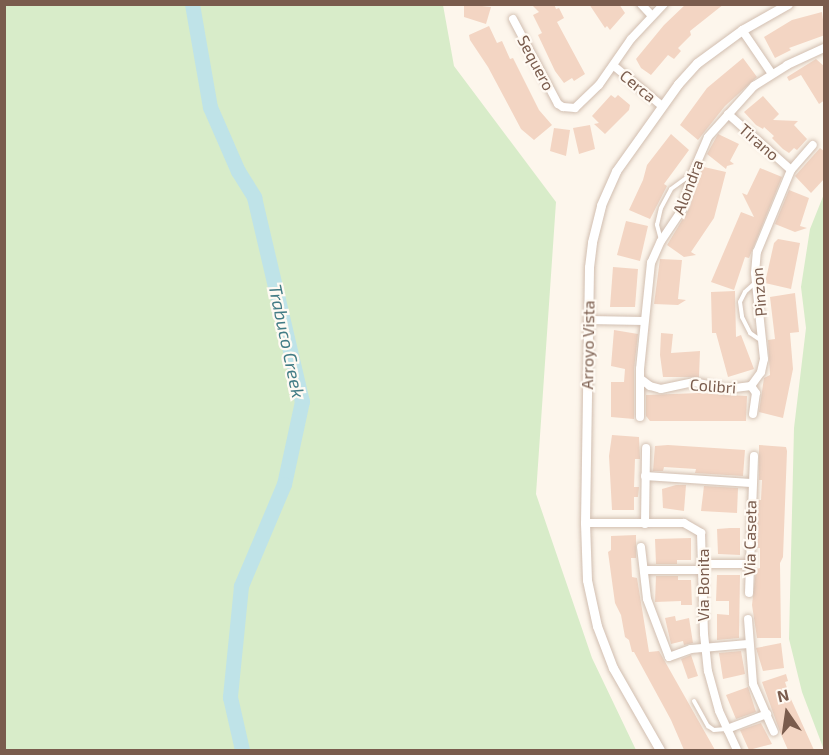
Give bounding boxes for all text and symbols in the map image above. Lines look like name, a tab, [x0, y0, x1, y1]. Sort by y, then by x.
street label: Sequero	[514, 32, 558, 94]
street label: Cerca	[616, 66, 660, 106]
street label: Tirano	[735, 119, 783, 165]
street label: Alondra	[669, 157, 707, 217]
street label: Pinzon	[747, 267, 771, 317]
water label: Trabuco Creek	[264, 282, 310, 400]
street label: Arroyo Vista	[578, 300, 598, 390]
street label: Colibri	[689, 375, 737, 397]
street label: Via Caseta	[740, 500, 760, 576]
street label: Via Bonita	[693, 548, 713, 622]
north arrow	[757, 683, 817, 743]
text: N	[775, 684, 791, 706]

